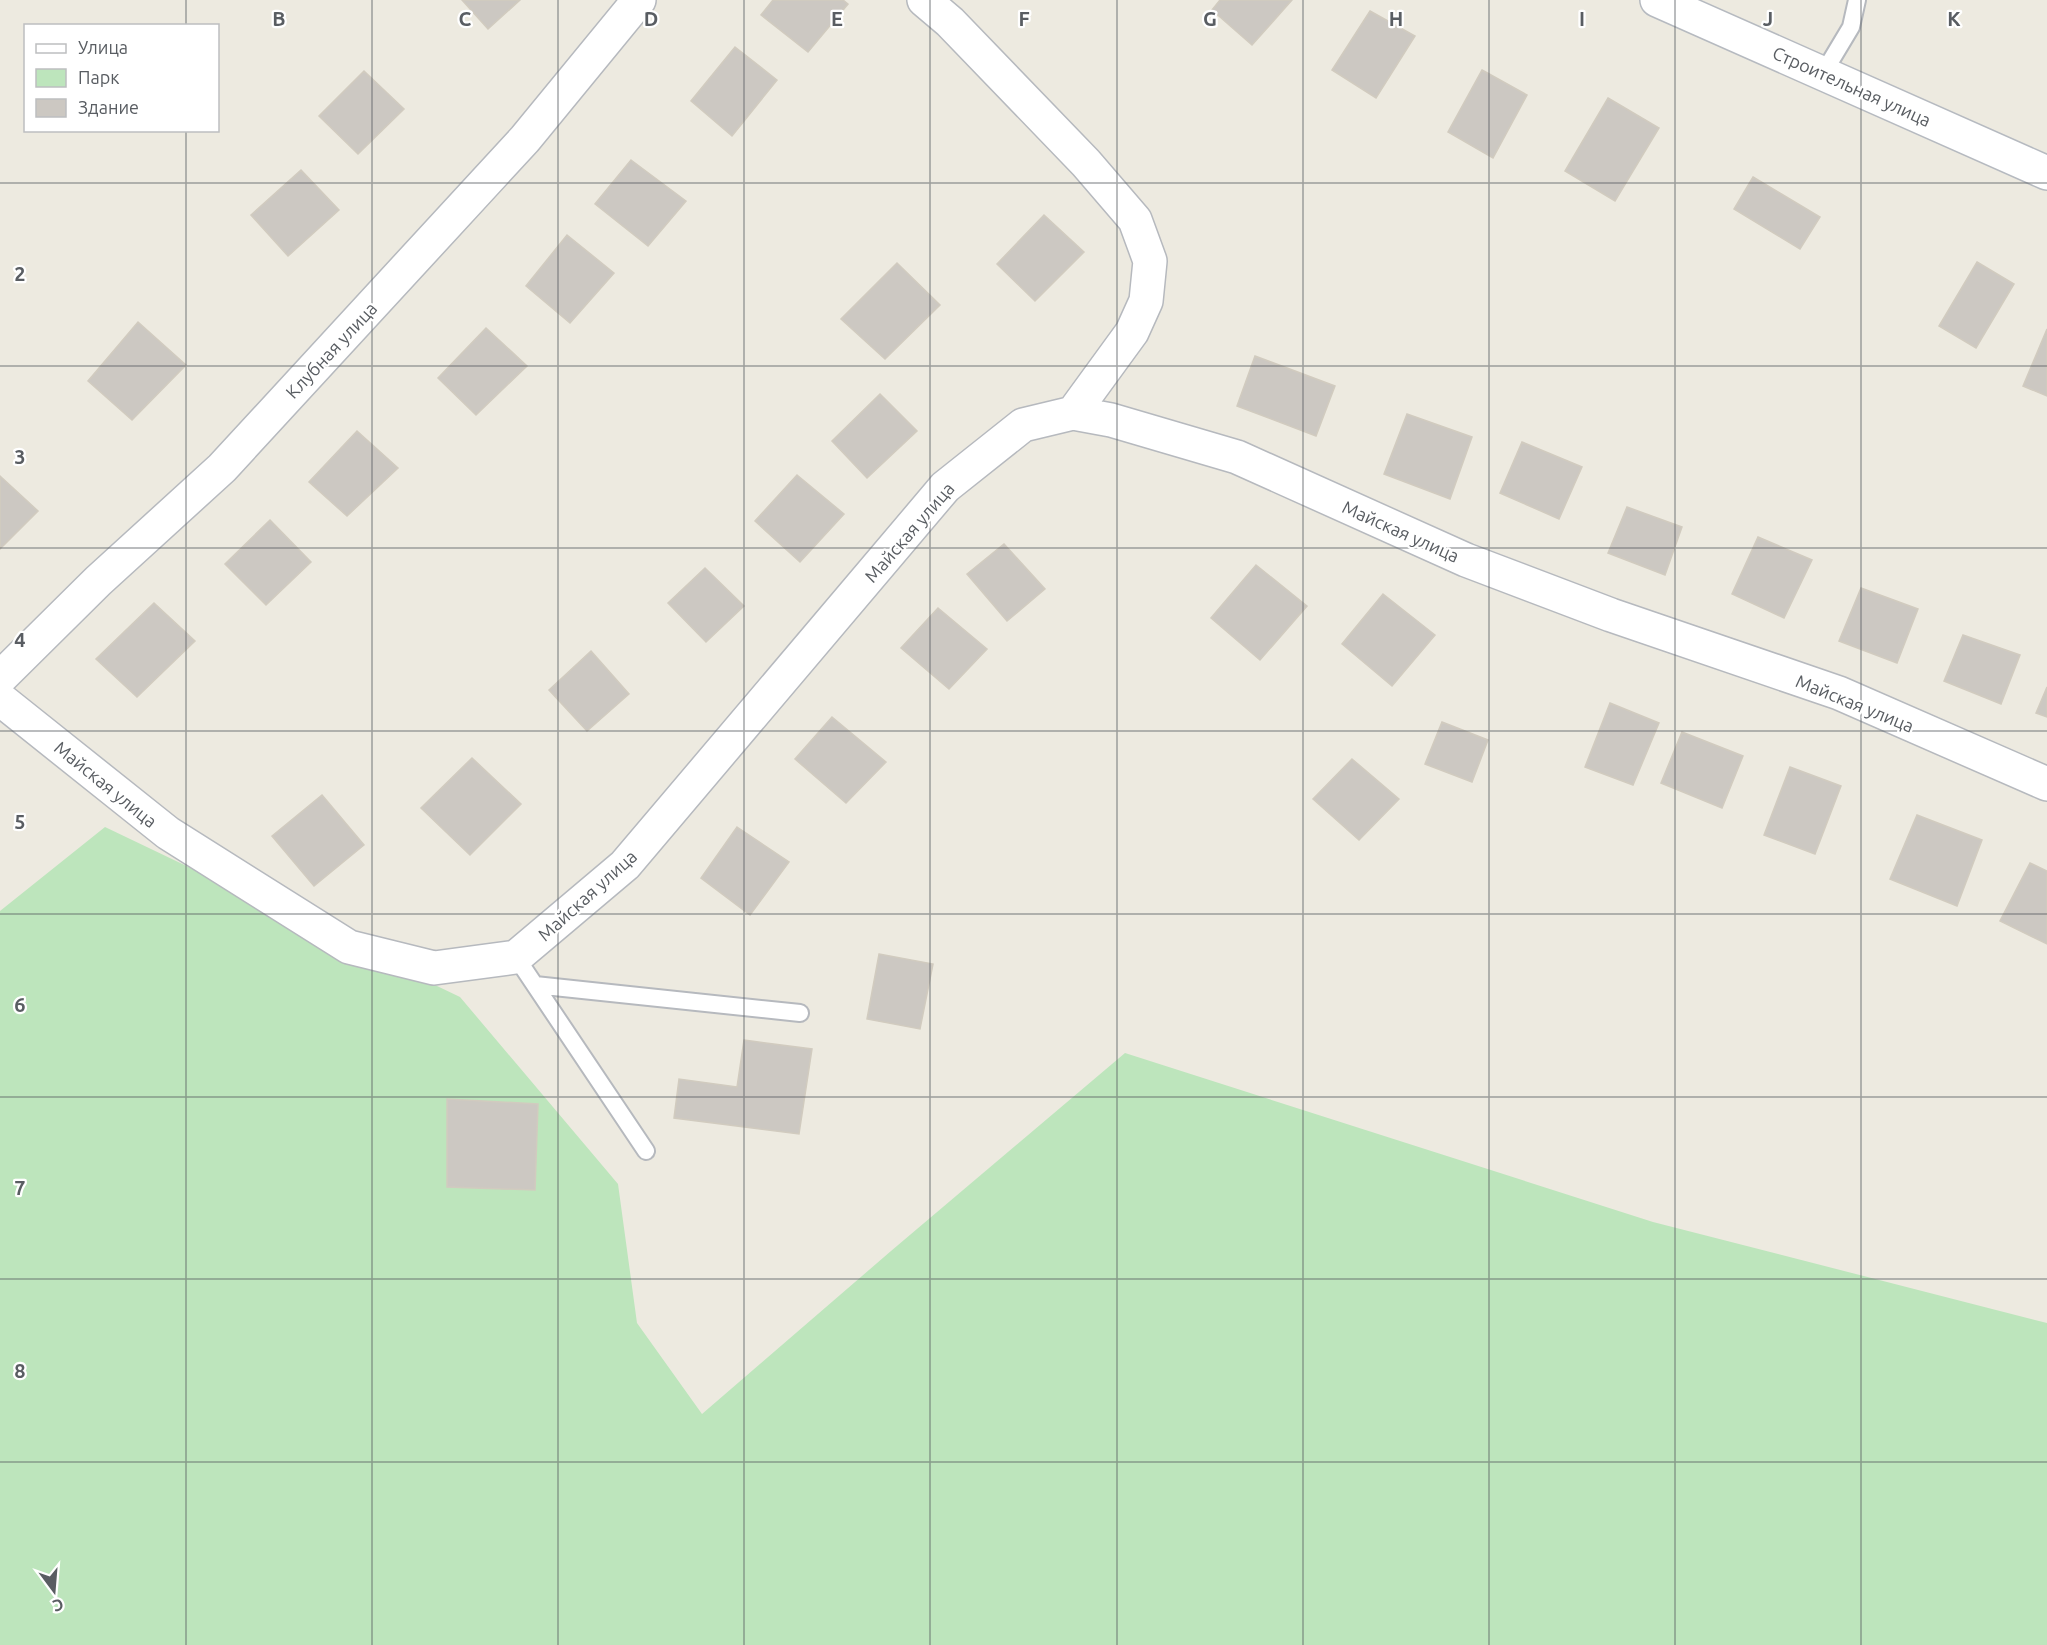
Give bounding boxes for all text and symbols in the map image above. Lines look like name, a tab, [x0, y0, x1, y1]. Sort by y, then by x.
text: B	[272, 7, 286, 30]
text: C	[459, 7, 472, 30]
text: D	[644, 7, 658, 30]
text: E	[831, 7, 843, 30]
text: F	[1018, 7, 1030, 30]
text: G	[1203, 7, 1217, 30]
text: H	[1389, 7, 1403, 30]
text: I	[1579, 7, 1585, 30]
text: J	[1763, 7, 1773, 30]
text: K	[1947, 7, 1961, 30]
legend	[24, 24, 219, 132]
text: Улица	[78, 37, 128, 57]
street label: Строительная улица	[1770, 42, 1934, 130]
text: Парк	[78, 67, 119, 87]
text: Здание	[78, 97, 139, 117]
text: 2	[14, 262, 26, 285]
street label: Клубная улица	[281, 298, 381, 402]
text: 3	[14, 445, 26, 468]
street label: Майская улица	[860, 478, 958, 586]
street label: Майская улица	[1340, 496, 1462, 566]
text: 4	[14, 628, 26, 651]
street label: Майская улица	[1793, 670, 1917, 736]
street label: Майская улица	[51, 737, 161, 831]
text: 5	[14, 810, 26, 833]
street label: Майская улица	[534, 846, 640, 944]
text: 6	[14, 993, 26, 1016]
text: 7	[14, 1176, 26, 1199]
text: 8	[14, 1359, 26, 1382]
north arrow	[24, 1561, 84, 1621]
text: С	[51, 1595, 66, 1615]

